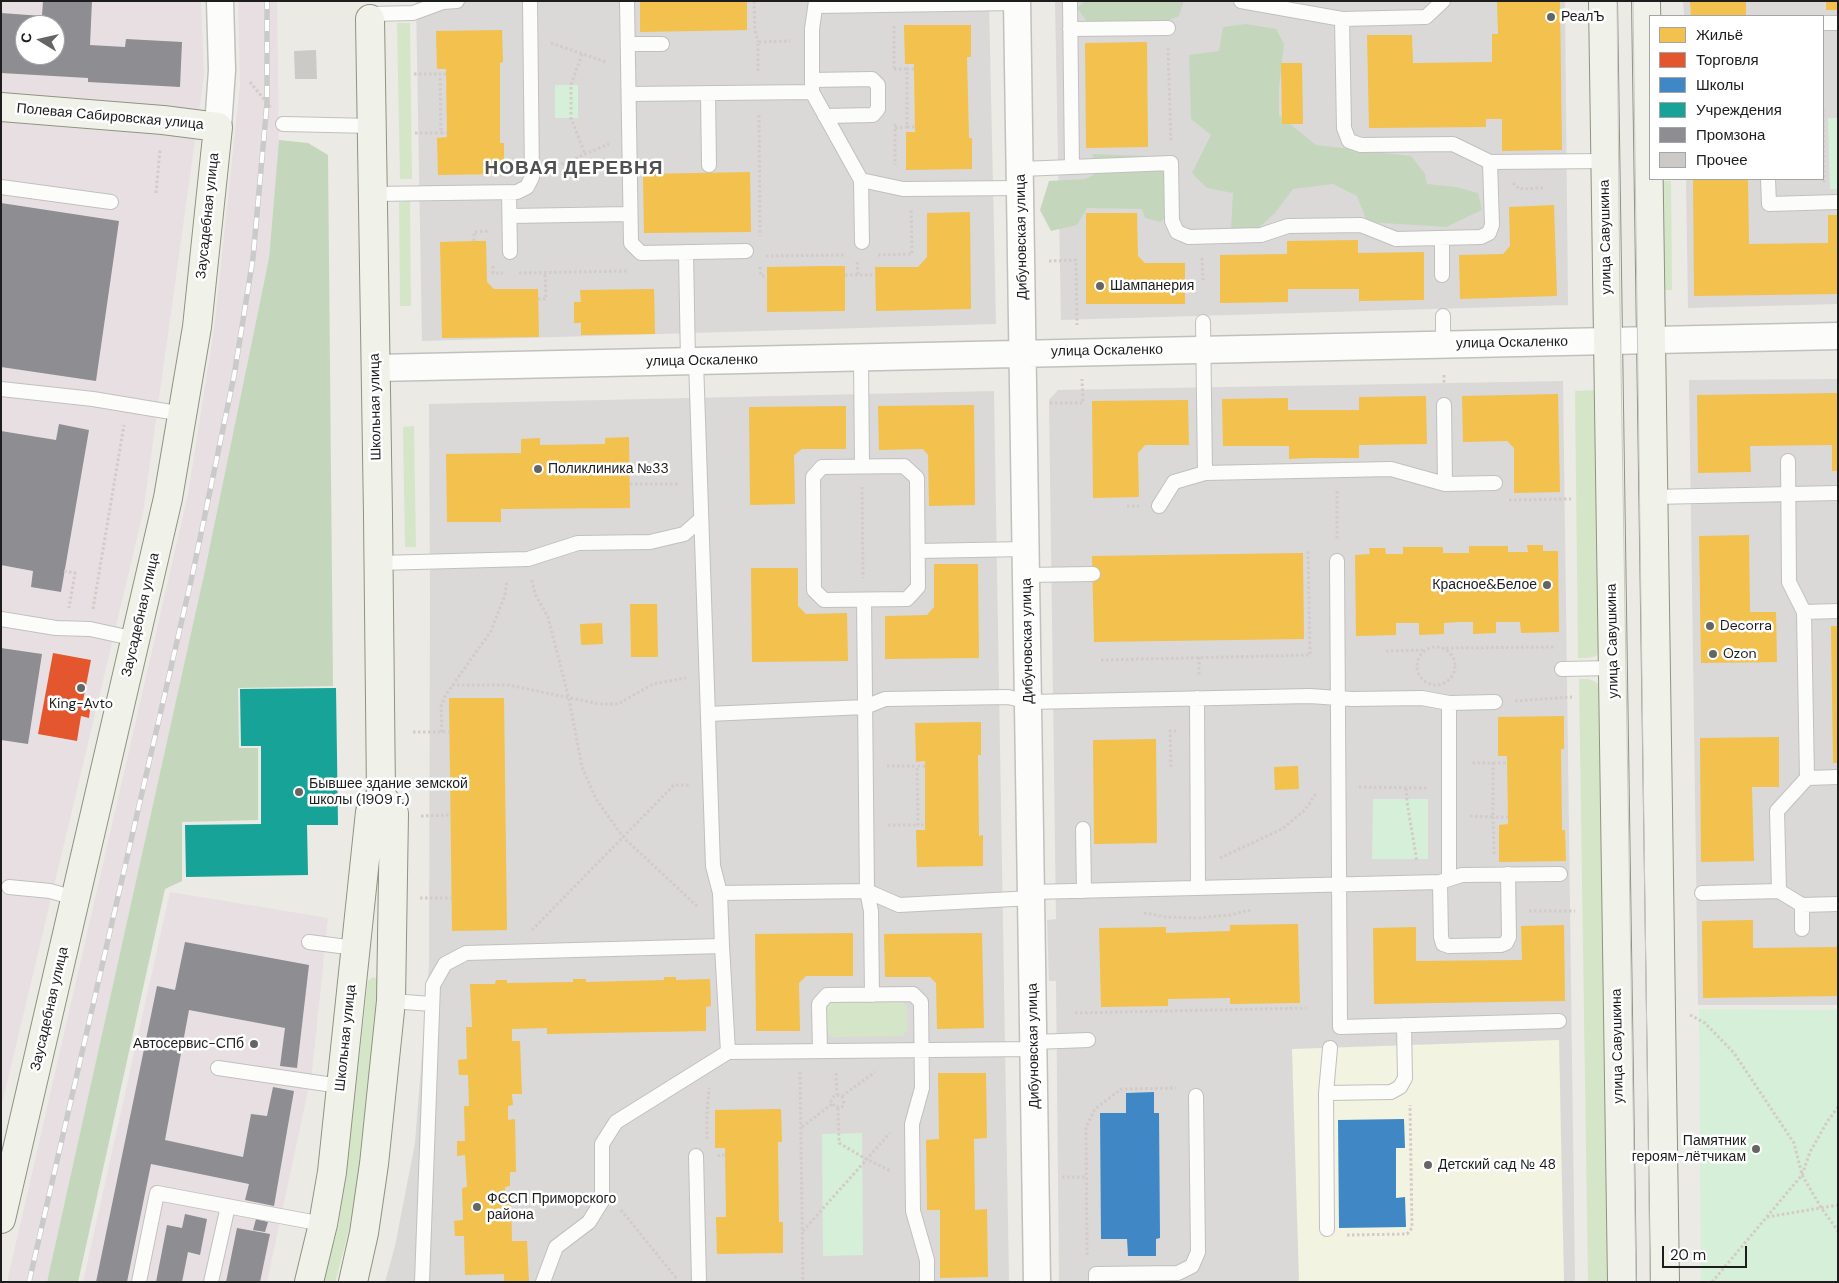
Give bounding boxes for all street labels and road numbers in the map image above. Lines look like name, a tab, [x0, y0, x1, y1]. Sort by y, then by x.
street label: Полевая Сабировская улица	[16, 100, 204, 134]
street label: Заусадебная улица	[193, 152, 223, 280]
street label: Дибуновская улица	[1013, 174, 1031, 300]
street label: улица Савушкина	[1597, 179, 1615, 295]
street label: улица Оскаленко	[1456, 334, 1568, 352]
street label: улица Оскаленко	[1051, 342, 1163, 360]
street label: улица Оскаленко	[646, 352, 758, 370]
street label: Школьная улица	[367, 353, 385, 461]
street label: Заусадебная улица	[119, 551, 163, 679]
street label: Дибуновская улица	[1019, 578, 1037, 704]
street label: улица Савушкина	[1604, 583, 1622, 699]
street label: Заусадебная улица	[28, 945, 72, 1073]
street label: Дибуновская улица	[1025, 983, 1043, 1109]
street label: Школьная улица	[332, 984, 360, 1092]
street label: улица Савушкина	[1609, 988, 1627, 1104]

